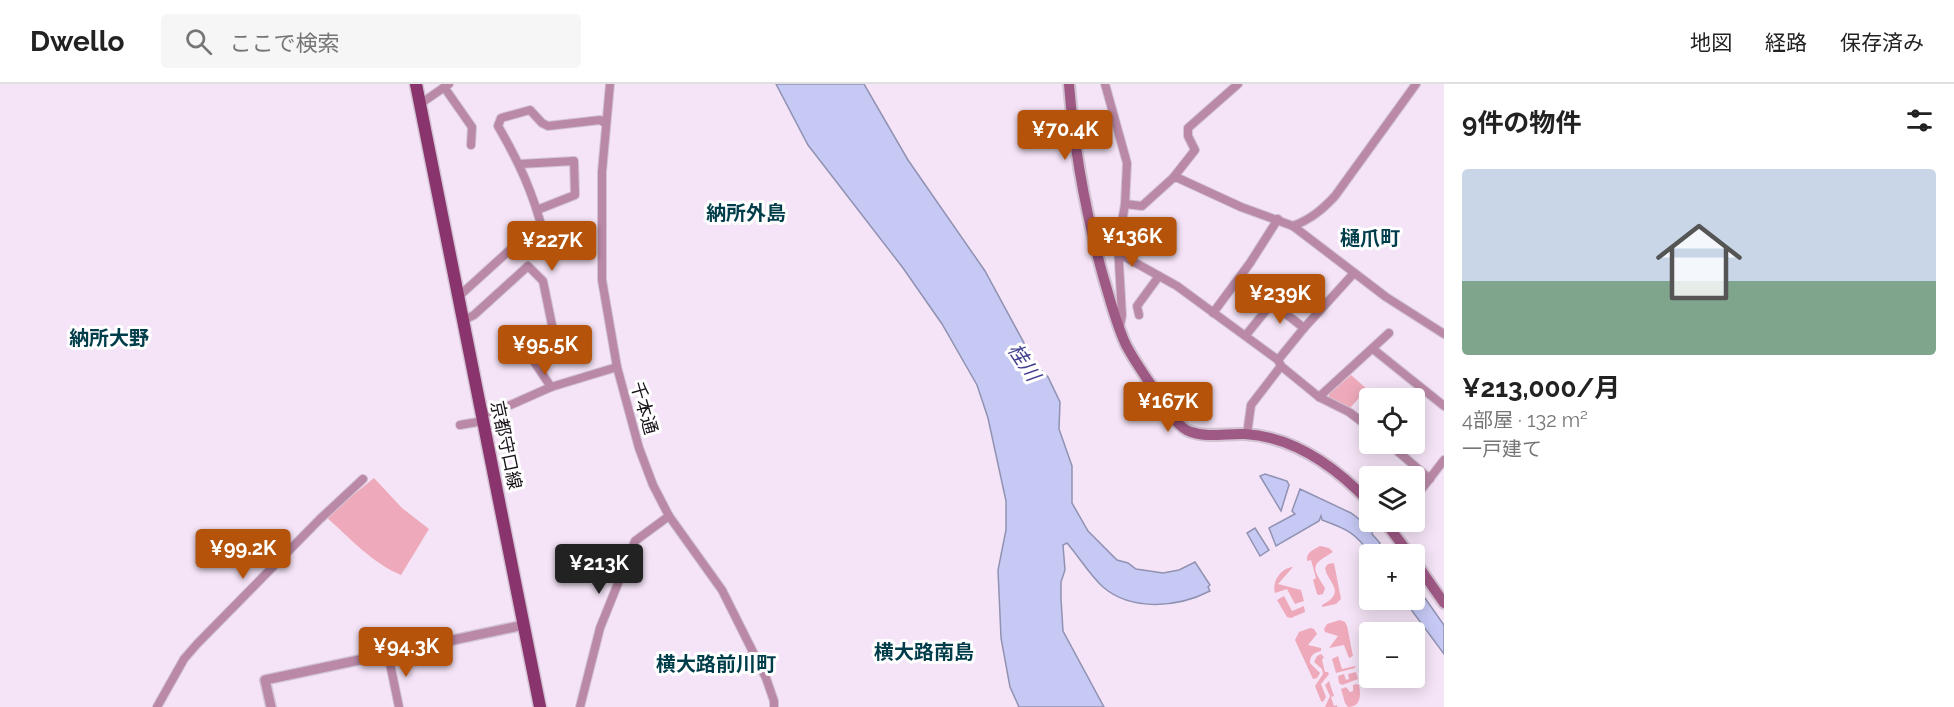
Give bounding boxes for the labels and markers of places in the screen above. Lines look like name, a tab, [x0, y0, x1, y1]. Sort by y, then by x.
pin: ¥70.4K	[1016, 110, 1114, 161]
pin: ¥136K	[1090, 217, 1174, 268]
pin: ¥227K	[510, 221, 594, 272]
pin: ¥239K	[1238, 274, 1322, 325]
pin: ¥95.5K	[496, 325, 594, 376]
pin: ¥167K	[1126, 382, 1210, 433]
pin: ¥99.2K	[194, 529, 292, 580]
pin: ¥213K	[557, 544, 641, 595]
pin: ¥94.3K	[357, 627, 455, 678]

